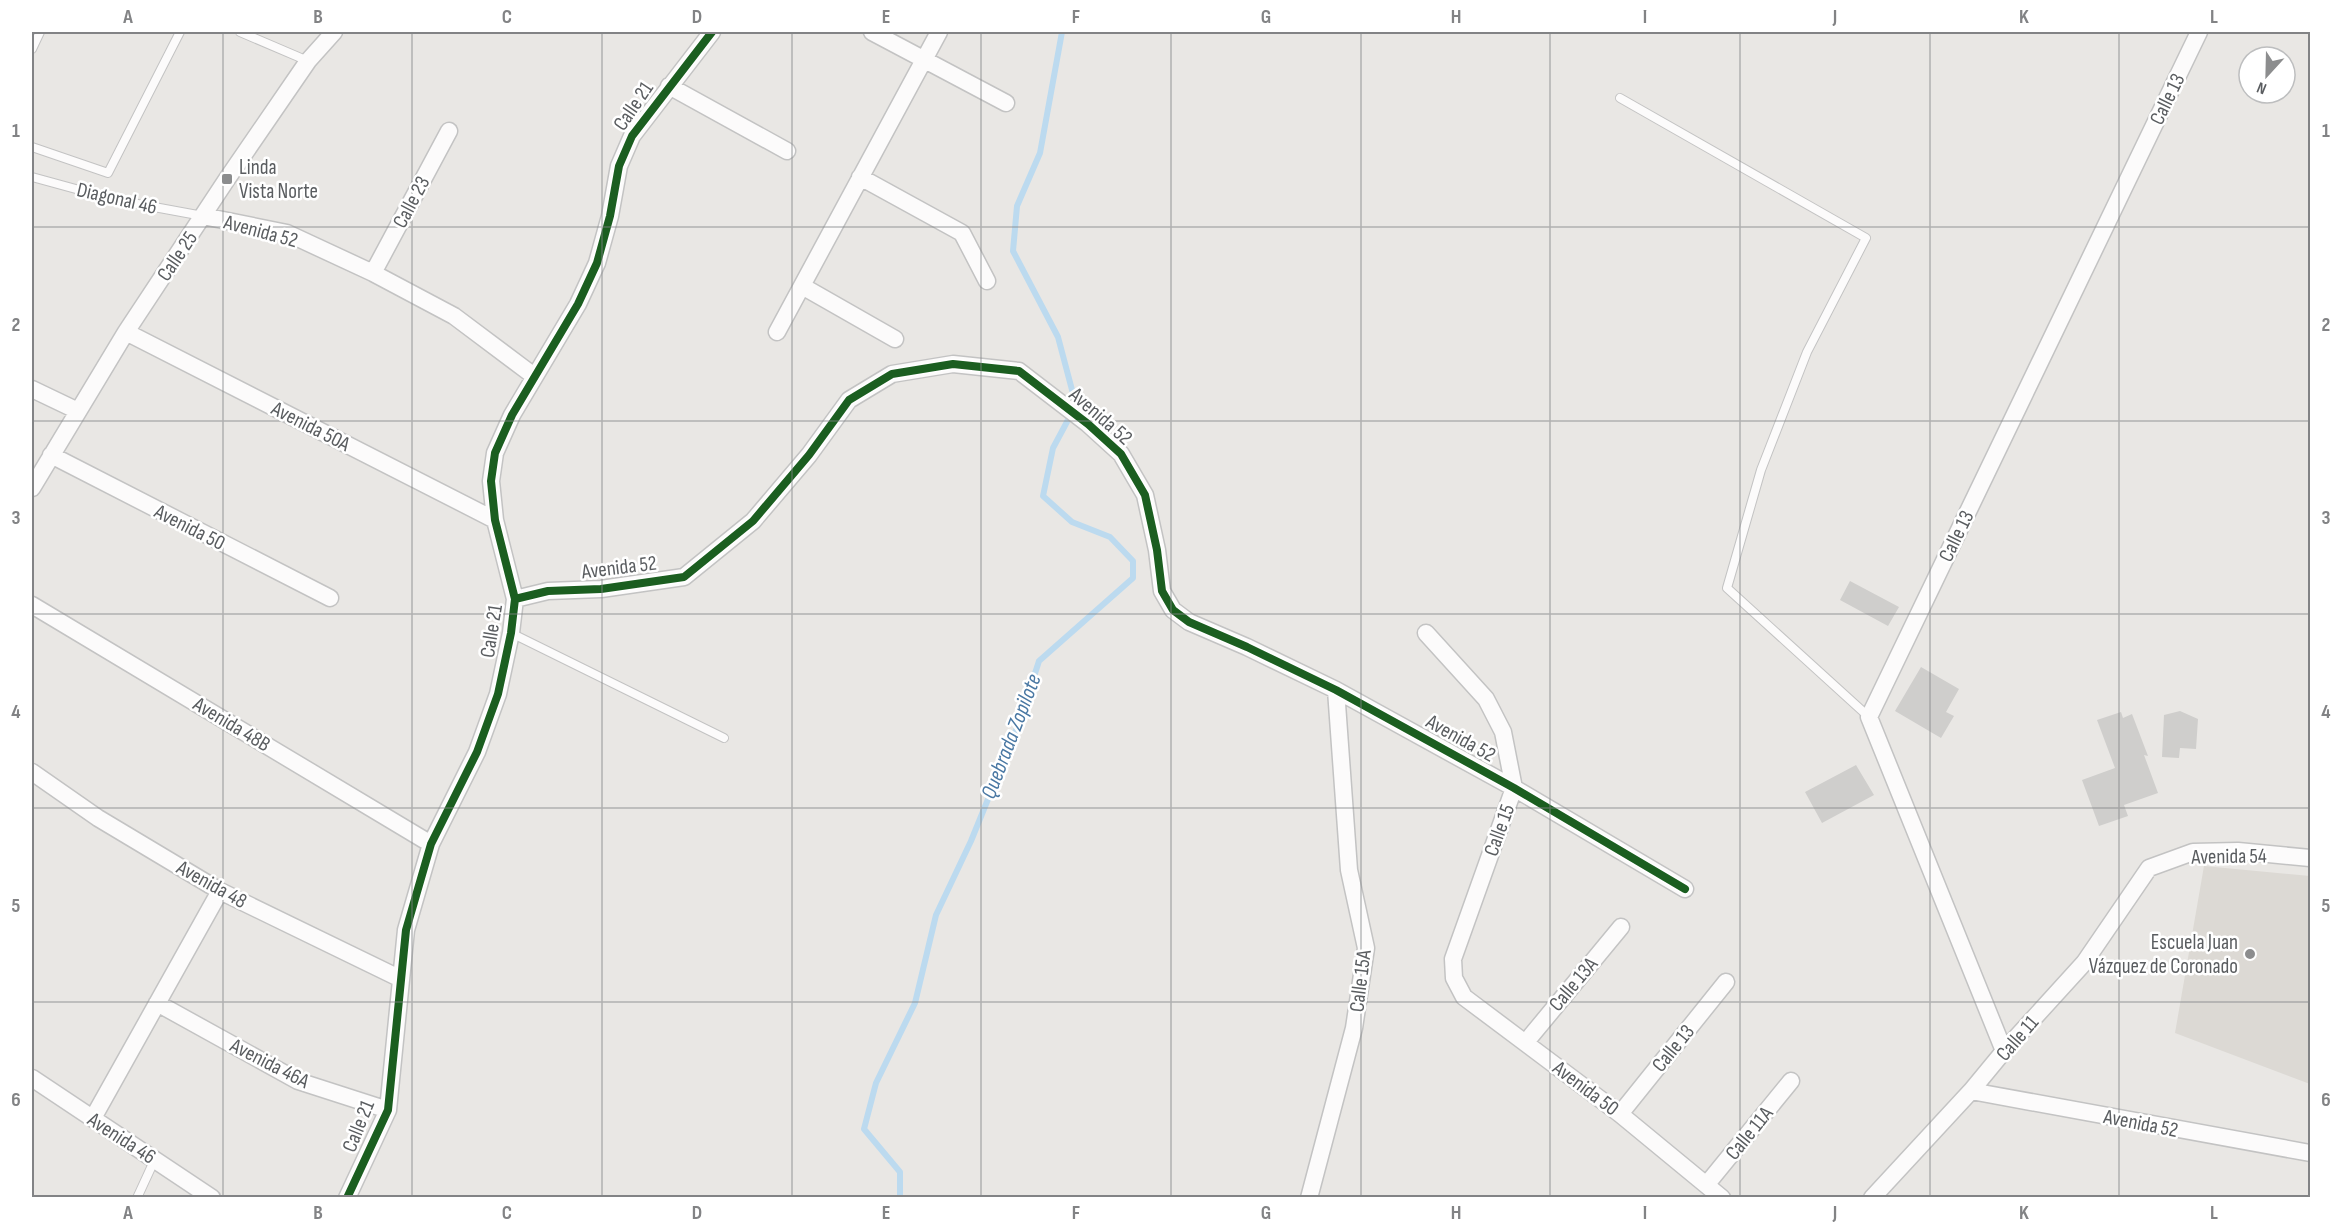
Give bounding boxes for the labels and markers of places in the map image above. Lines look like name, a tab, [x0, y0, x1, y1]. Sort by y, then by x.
place label: Linda Vista Norte	[239, 155, 318, 204]
marker: Linda Vista Norte	[220, 172, 234, 186]
place label: Escuela Juan Vázquez de Coronado	[2089, 930, 2238, 979]
marker: Escuela Juan Vázquez de Coronado	[2243, 947, 2257, 961]

